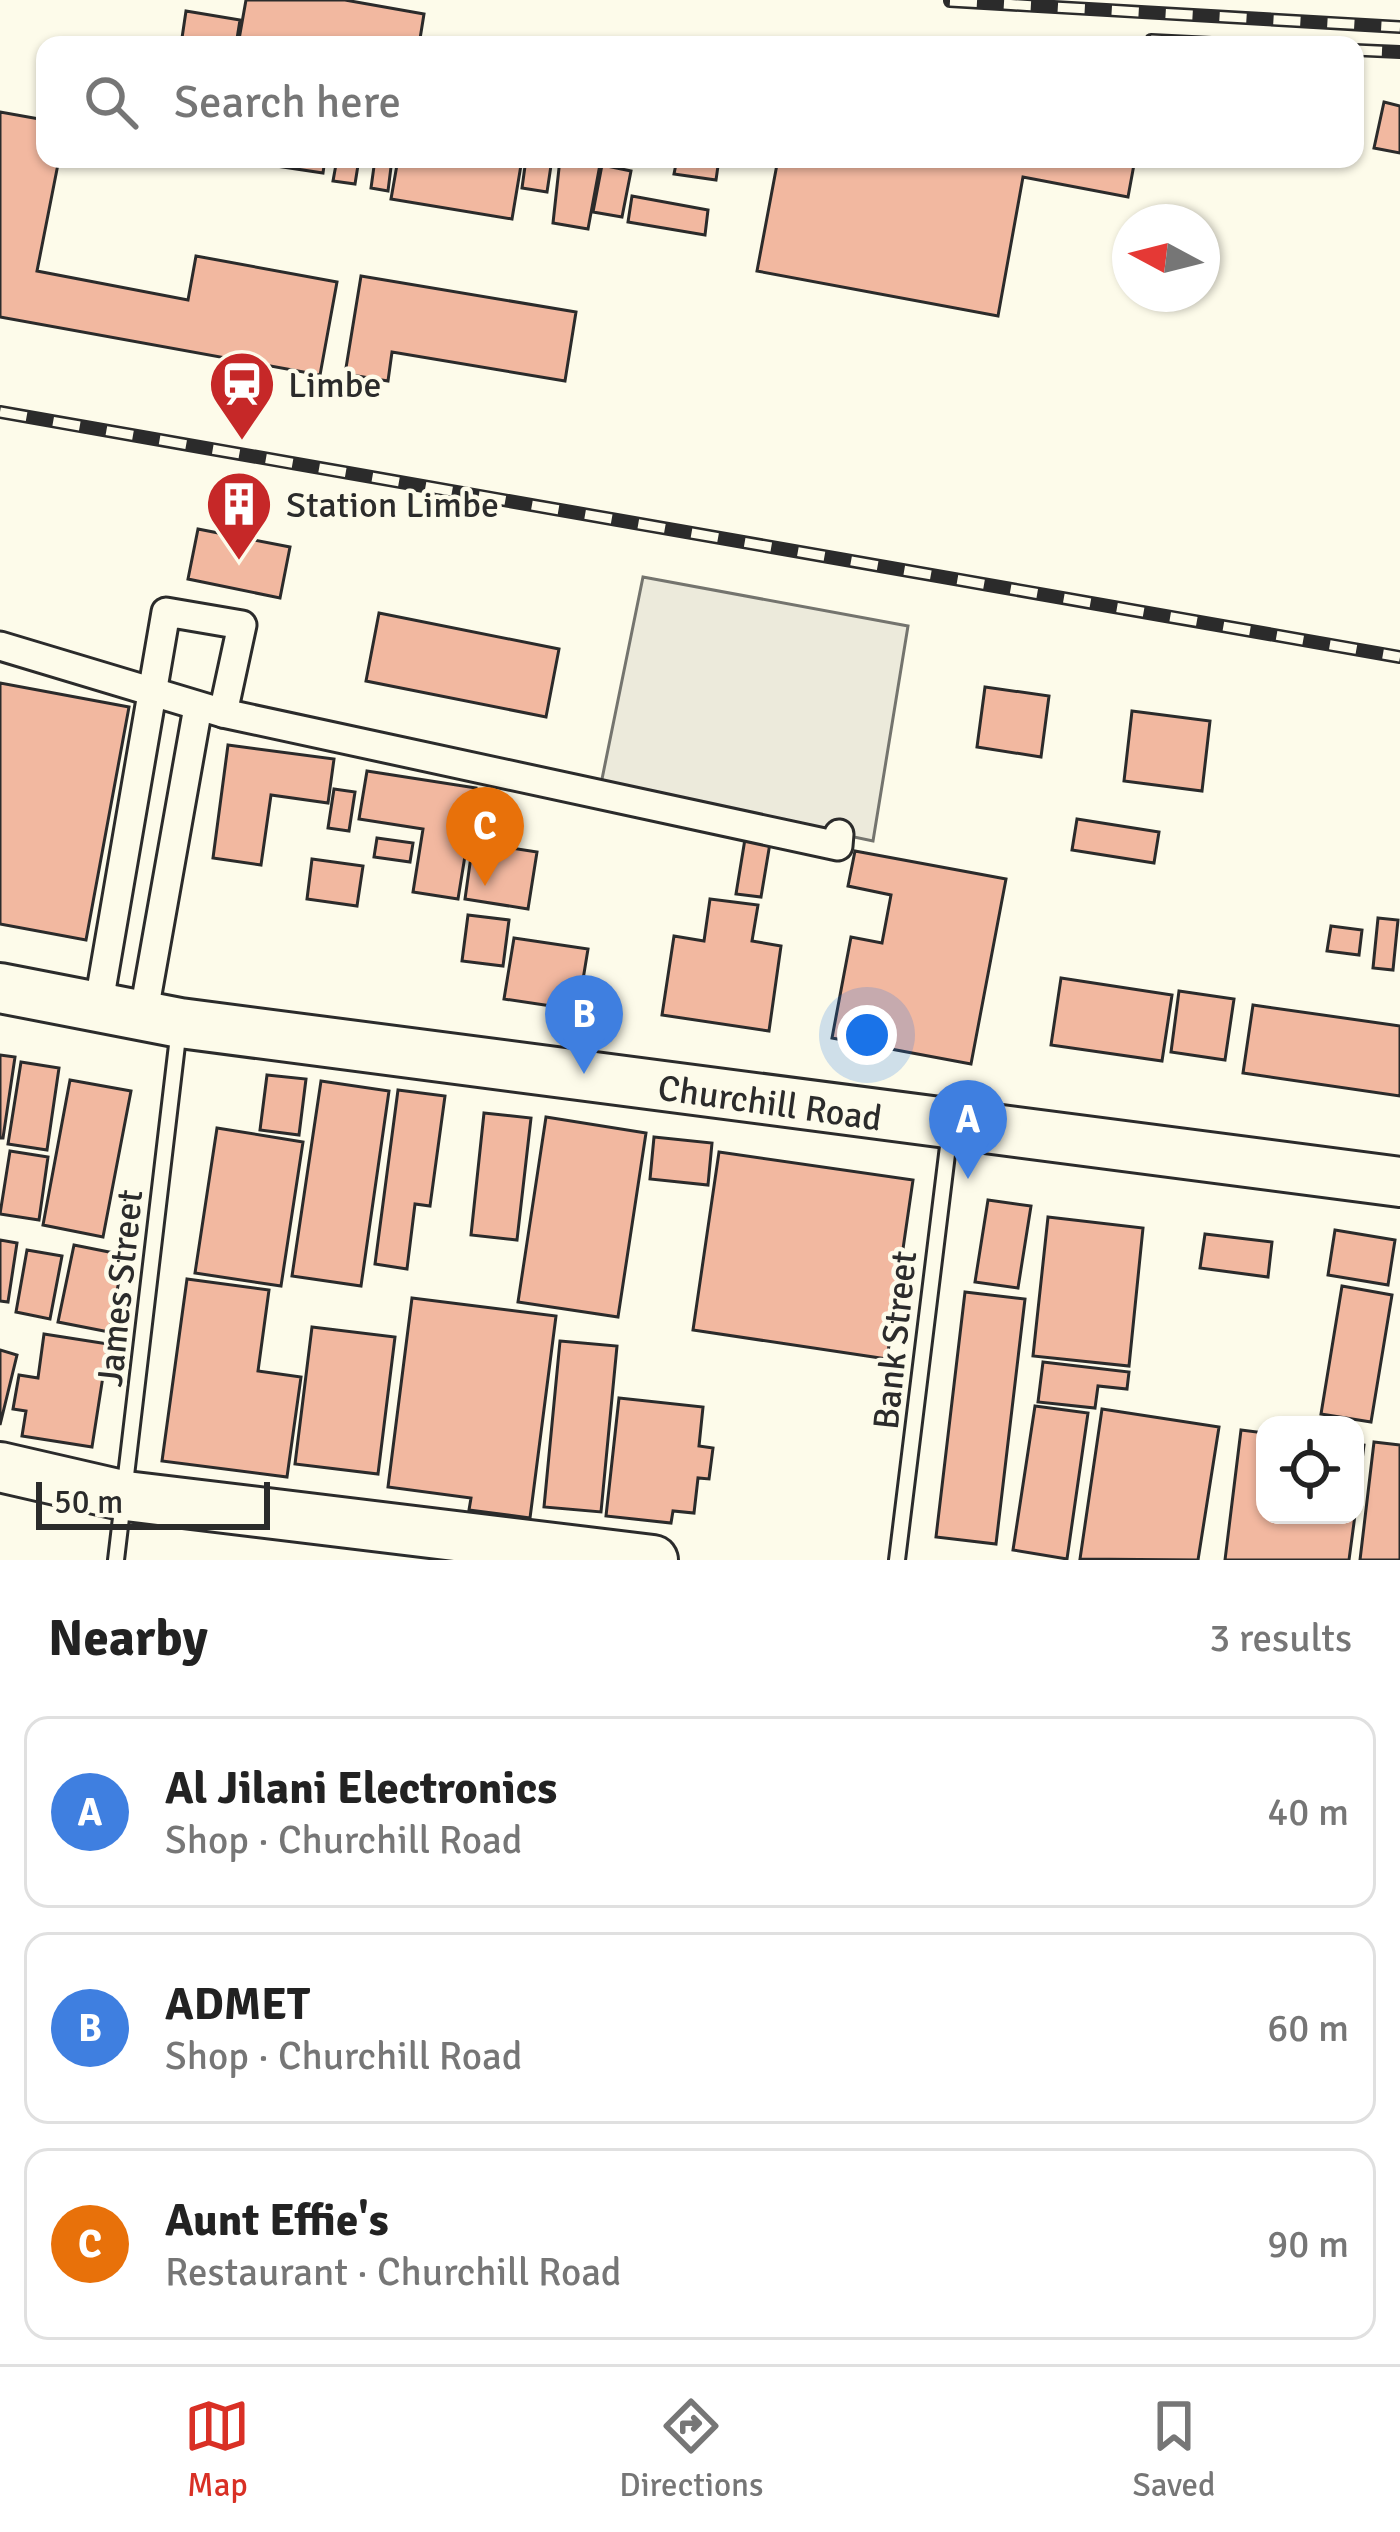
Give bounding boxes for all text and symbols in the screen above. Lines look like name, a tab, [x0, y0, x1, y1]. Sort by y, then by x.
search box	[36, 36, 1364, 168]
icon: search	[78, 69, 144, 135]
text: Search here	[174, 75, 401, 130]
north arrow	[1112, 204, 1220, 312]
station icon: Limbe	[207, 349, 277, 443]
place label: Limbe	[288, 363, 382, 408]
building icon: Station Limbe	[204, 469, 274, 563]
place label: Station Limbe	[286, 483, 499, 528]
pin: C	[446, 787, 524, 886]
pin: B	[545, 975, 623, 1074]
your location	[837, 1005, 897, 1065]
street label: Churchill Road	[655, 1066, 885, 1141]
pin: A	[929, 1080, 1007, 1179]
street label: James Street	[88, 1188, 153, 1389]
street label: Bank Street	[864, 1249, 927, 1432]
map controls	[1256, 1416, 1364, 1524]
button: locate	[1256, 1416, 1364, 1524]
scale bar	[36, 1476, 270, 1529]
text: 50 m	[54, 1482, 123, 1523]
text: Nearby	[48, 1607, 208, 1670]
text: 3 results	[1209, 1614, 1352, 1662]
text: Al Jilani Electronics	[165, 1761, 557, 1816]
text: A	[78, 1788, 102, 1836]
text: 40 m	[1267, 1788, 1349, 1836]
text: Shop · Churchill Road	[165, 1816, 522, 1864]
text: ADMET	[165, 1977, 310, 2032]
text: B	[78, 2004, 102, 2052]
text: 60 m	[1267, 2004, 1349, 2052]
text: Shop · Churchill Road	[165, 2032, 522, 2080]
text: Aunt Effie's	[165, 2193, 389, 2248]
text: C	[78, 2220, 102, 2268]
text: 90 m	[1267, 2220, 1349, 2268]
text: Restaurant · Churchill Road	[165, 2248, 621, 2296]
tab: Map	[184, 2393, 250, 2506]
tab: Directions	[619, 2393, 764, 2506]
tab: Saved	[1132, 2393, 1216, 2506]

